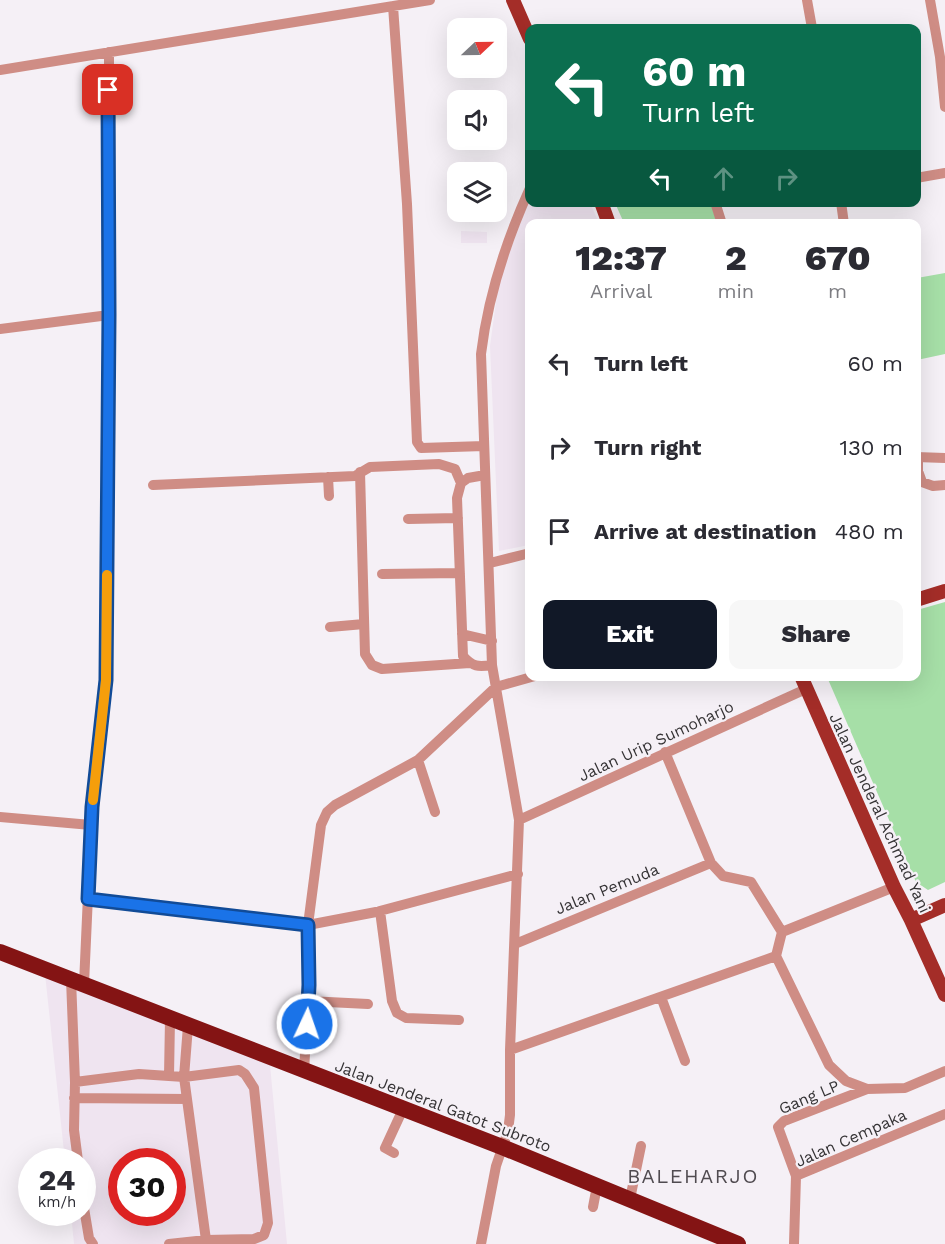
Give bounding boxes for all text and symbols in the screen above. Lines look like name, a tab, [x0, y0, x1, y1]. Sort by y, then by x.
north arrow	[447, 18, 507, 78]
map controls	[447, 18, 507, 222]
text: 60 m	[642, 47, 746, 96]
icon: left	[543, 48, 621, 126]
pin	[82, 64, 133, 115]
icon: arrive	[91, 73, 124, 106]
button: sound	[447, 90, 507, 150]
text: Turn left	[642, 97, 754, 129]
button: layers	[447, 162, 507, 222]
icon: left	[644, 162, 677, 195]
icon: ahead	[707, 162, 740, 195]
icon: right	[770, 162, 803, 195]
text: 12:37	[575, 237, 667, 279]
text: 2	[725, 237, 747, 279]
text: 670	[804, 237, 871, 279]
text: Arrival	[590, 279, 652, 303]
text: min	[717, 279, 754, 303]
text: m	[828, 279, 847, 303]
icon: left	[543, 347, 576, 380]
text: Turn left	[594, 351, 688, 376]
text: 60 m	[847, 351, 903, 376]
icon: right	[543, 431, 576, 464]
text: Turn right	[594, 435, 701, 460]
text: 130 m	[839, 435, 903, 460]
icon: arrive	[543, 515, 576, 548]
text: Arrive at destination	[594, 519, 817, 544]
text: 480 m	[835, 519, 904, 544]
button: Exit	[543, 600, 717, 669]
button: Share	[729, 600, 903, 669]
street label: Jalan Urip Sumoharjo	[575, 697, 737, 785]
street label: Jalan Jenderal Achmad Yani	[825, 710, 935, 916]
street label: Jalan Pemuda	[552, 860, 662, 918]
position arrow	[275, 992, 339, 1056]
street label: Jalan Jenderal Gatot Subroto	[332, 1056, 554, 1156]
street label: Gang LP	[776, 1076, 842, 1118]
street label: Jalan Cempaka	[792, 1105, 910, 1171]
speed limit sign: 30	[108, 1148, 186, 1226]
text: 24	[39, 1162, 75, 1197]
district label: BALEHARJO	[627, 1164, 759, 1188]
text: km/h	[38, 1193, 76, 1211]

